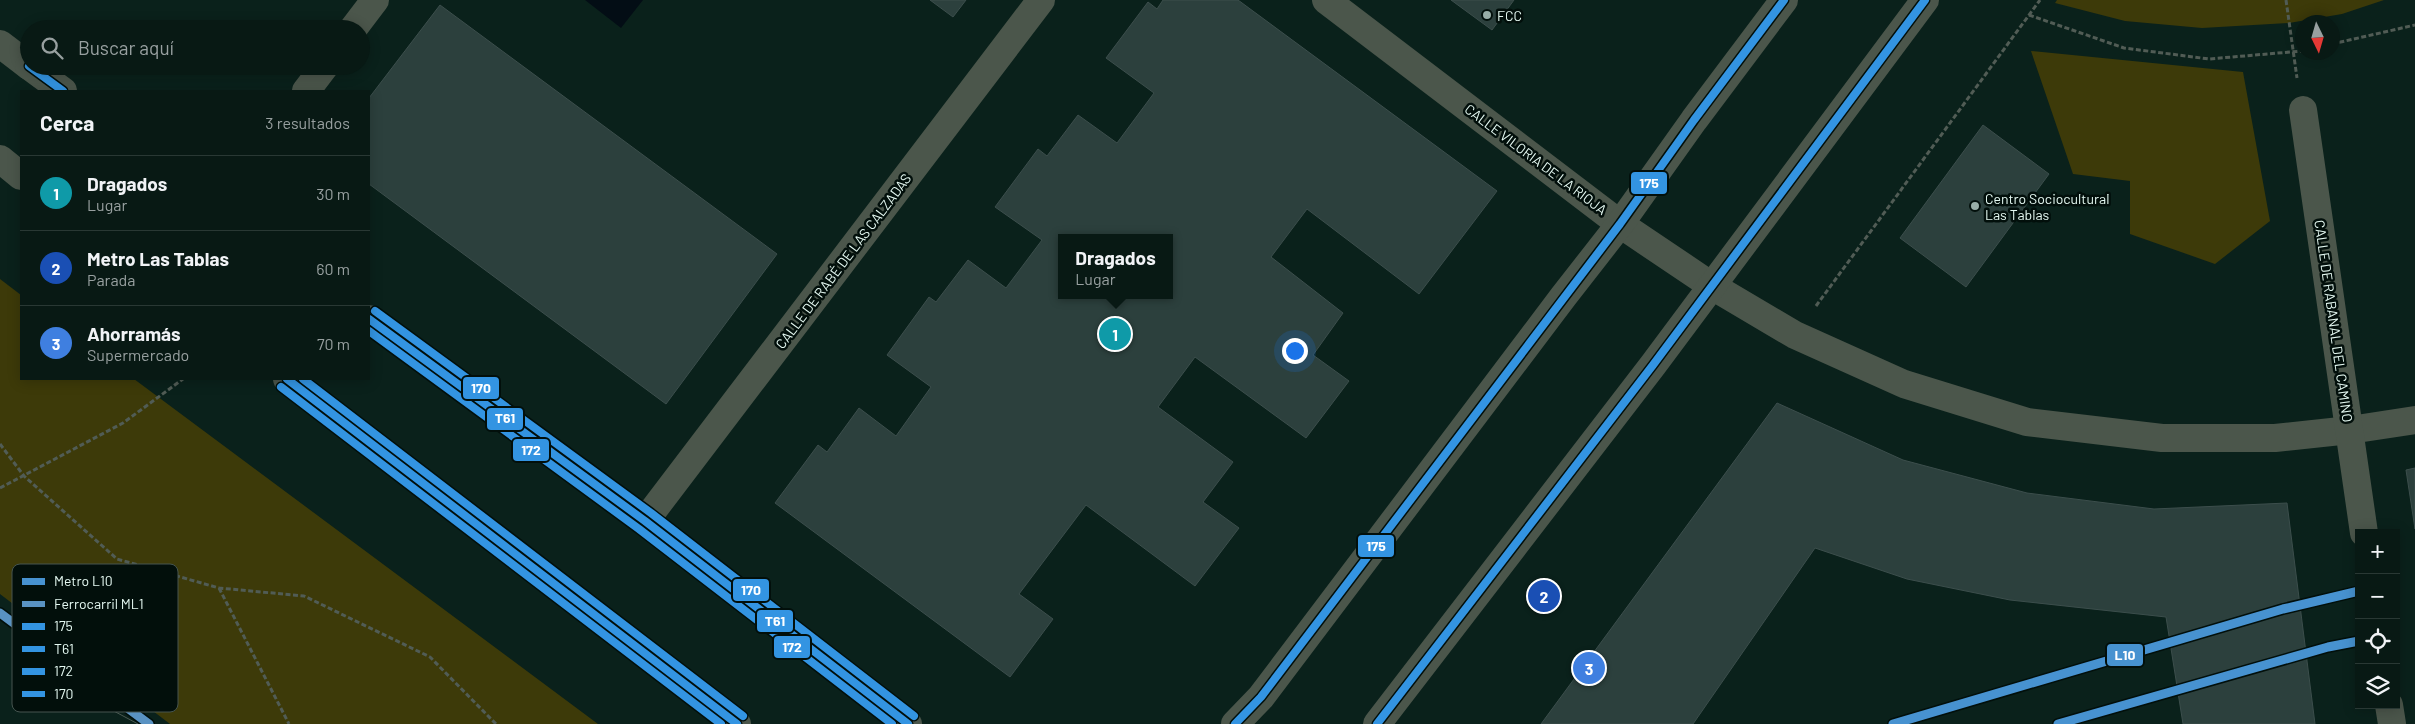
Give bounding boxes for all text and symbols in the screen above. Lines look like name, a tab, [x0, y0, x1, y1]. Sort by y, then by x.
place label: FCC	[1497, 7, 1522, 24]
marker: FCC	[1481, 9, 1493, 21]
north arrow	[2295, 15, 2340, 60]
search box	[20, 20, 370, 75]
icon: search	[38, 34, 66, 62]
text: Buscar aquí	[78, 36, 174, 59]
street label: CALLE VILORIA DE LA RIOJA	[1462, 100, 1611, 218]
text: Cerca	[40, 110, 94, 135]
text: 3 resultados	[265, 113, 350, 132]
street label: CALLE DE RABÉ DE LAS CALZADAS	[772, 170, 914, 352]
line badge: 175	[1630, 171, 1668, 195]
text: Dragados	[87, 172, 167, 195]
text: 175	[1639, 174, 1659, 191]
text: 1	[53, 184, 59, 203]
text: 30 m	[316, 184, 350, 203]
place label: Centro Sociocultural Las Tablas	[1985, 190, 2109, 223]
text: Lugar	[87, 195, 127, 214]
marker: Centro Sociocultural Las Tablas	[1969, 200, 1981, 212]
street label: CALLE DE RABANAL DEL CAMINO	[2311, 219, 2357, 423]
popup	[1058, 234, 1173, 299]
text: Dragados	[1075, 246, 1156, 269]
text: Metro Las Tablas	[87, 247, 229, 270]
text: 2	[52, 259, 60, 278]
text: 60 m	[316, 259, 350, 278]
text: Lugar	[1075, 269, 1116, 288]
text: Parada	[87, 270, 135, 289]
pin: 1	[1099, 315, 1131, 353]
text: Ahorramás	[87, 322, 181, 345]
text: 3	[52, 334, 60, 353]
text: 70 m	[317, 334, 350, 353]
your location	[1282, 338, 1308, 364]
text: Supermercado	[87, 345, 189, 364]
line badge: 170	[462, 376, 500, 400]
text: 170	[471, 379, 491, 396]
line badge: T61	[486, 407, 524, 431]
text: T61	[495, 409, 515, 426]
line badge: 172	[512, 438, 550, 462]
text: 172	[521, 441, 541, 458]
map controls	[2355, 529, 2400, 709]
button: +	[2355, 529, 2400, 574]
line badge: 175	[1357, 534, 1395, 558]
text: 175	[1366, 537, 1386, 554]
legend	[12, 564, 178, 712]
text: Metro L10	[54, 572, 113, 589]
button: −	[2355, 574, 2400, 619]
pin: 2	[1528, 577, 1560, 615]
line badge: 170	[732, 578, 770, 602]
text: 170	[741, 581, 761, 598]
text: Ferrocarril ML1	[54, 595, 144, 612]
line badge: T61	[756, 609, 794, 633]
text: T61	[765, 612, 785, 629]
text: 175	[54, 617, 73, 634]
button: locate	[2355, 619, 2400, 664]
line badge: 172	[773, 635, 811, 659]
text: 172	[782, 638, 802, 655]
text: T61	[54, 640, 74, 657]
line badge: L10	[2106, 643, 2144, 667]
text: L10	[2115, 646, 2135, 663]
pin: 3	[1573, 649, 1605, 687]
text: 172	[54, 662, 73, 679]
button: layers	[2355, 664, 2400, 709]
text: 170	[54, 685, 73, 702]

